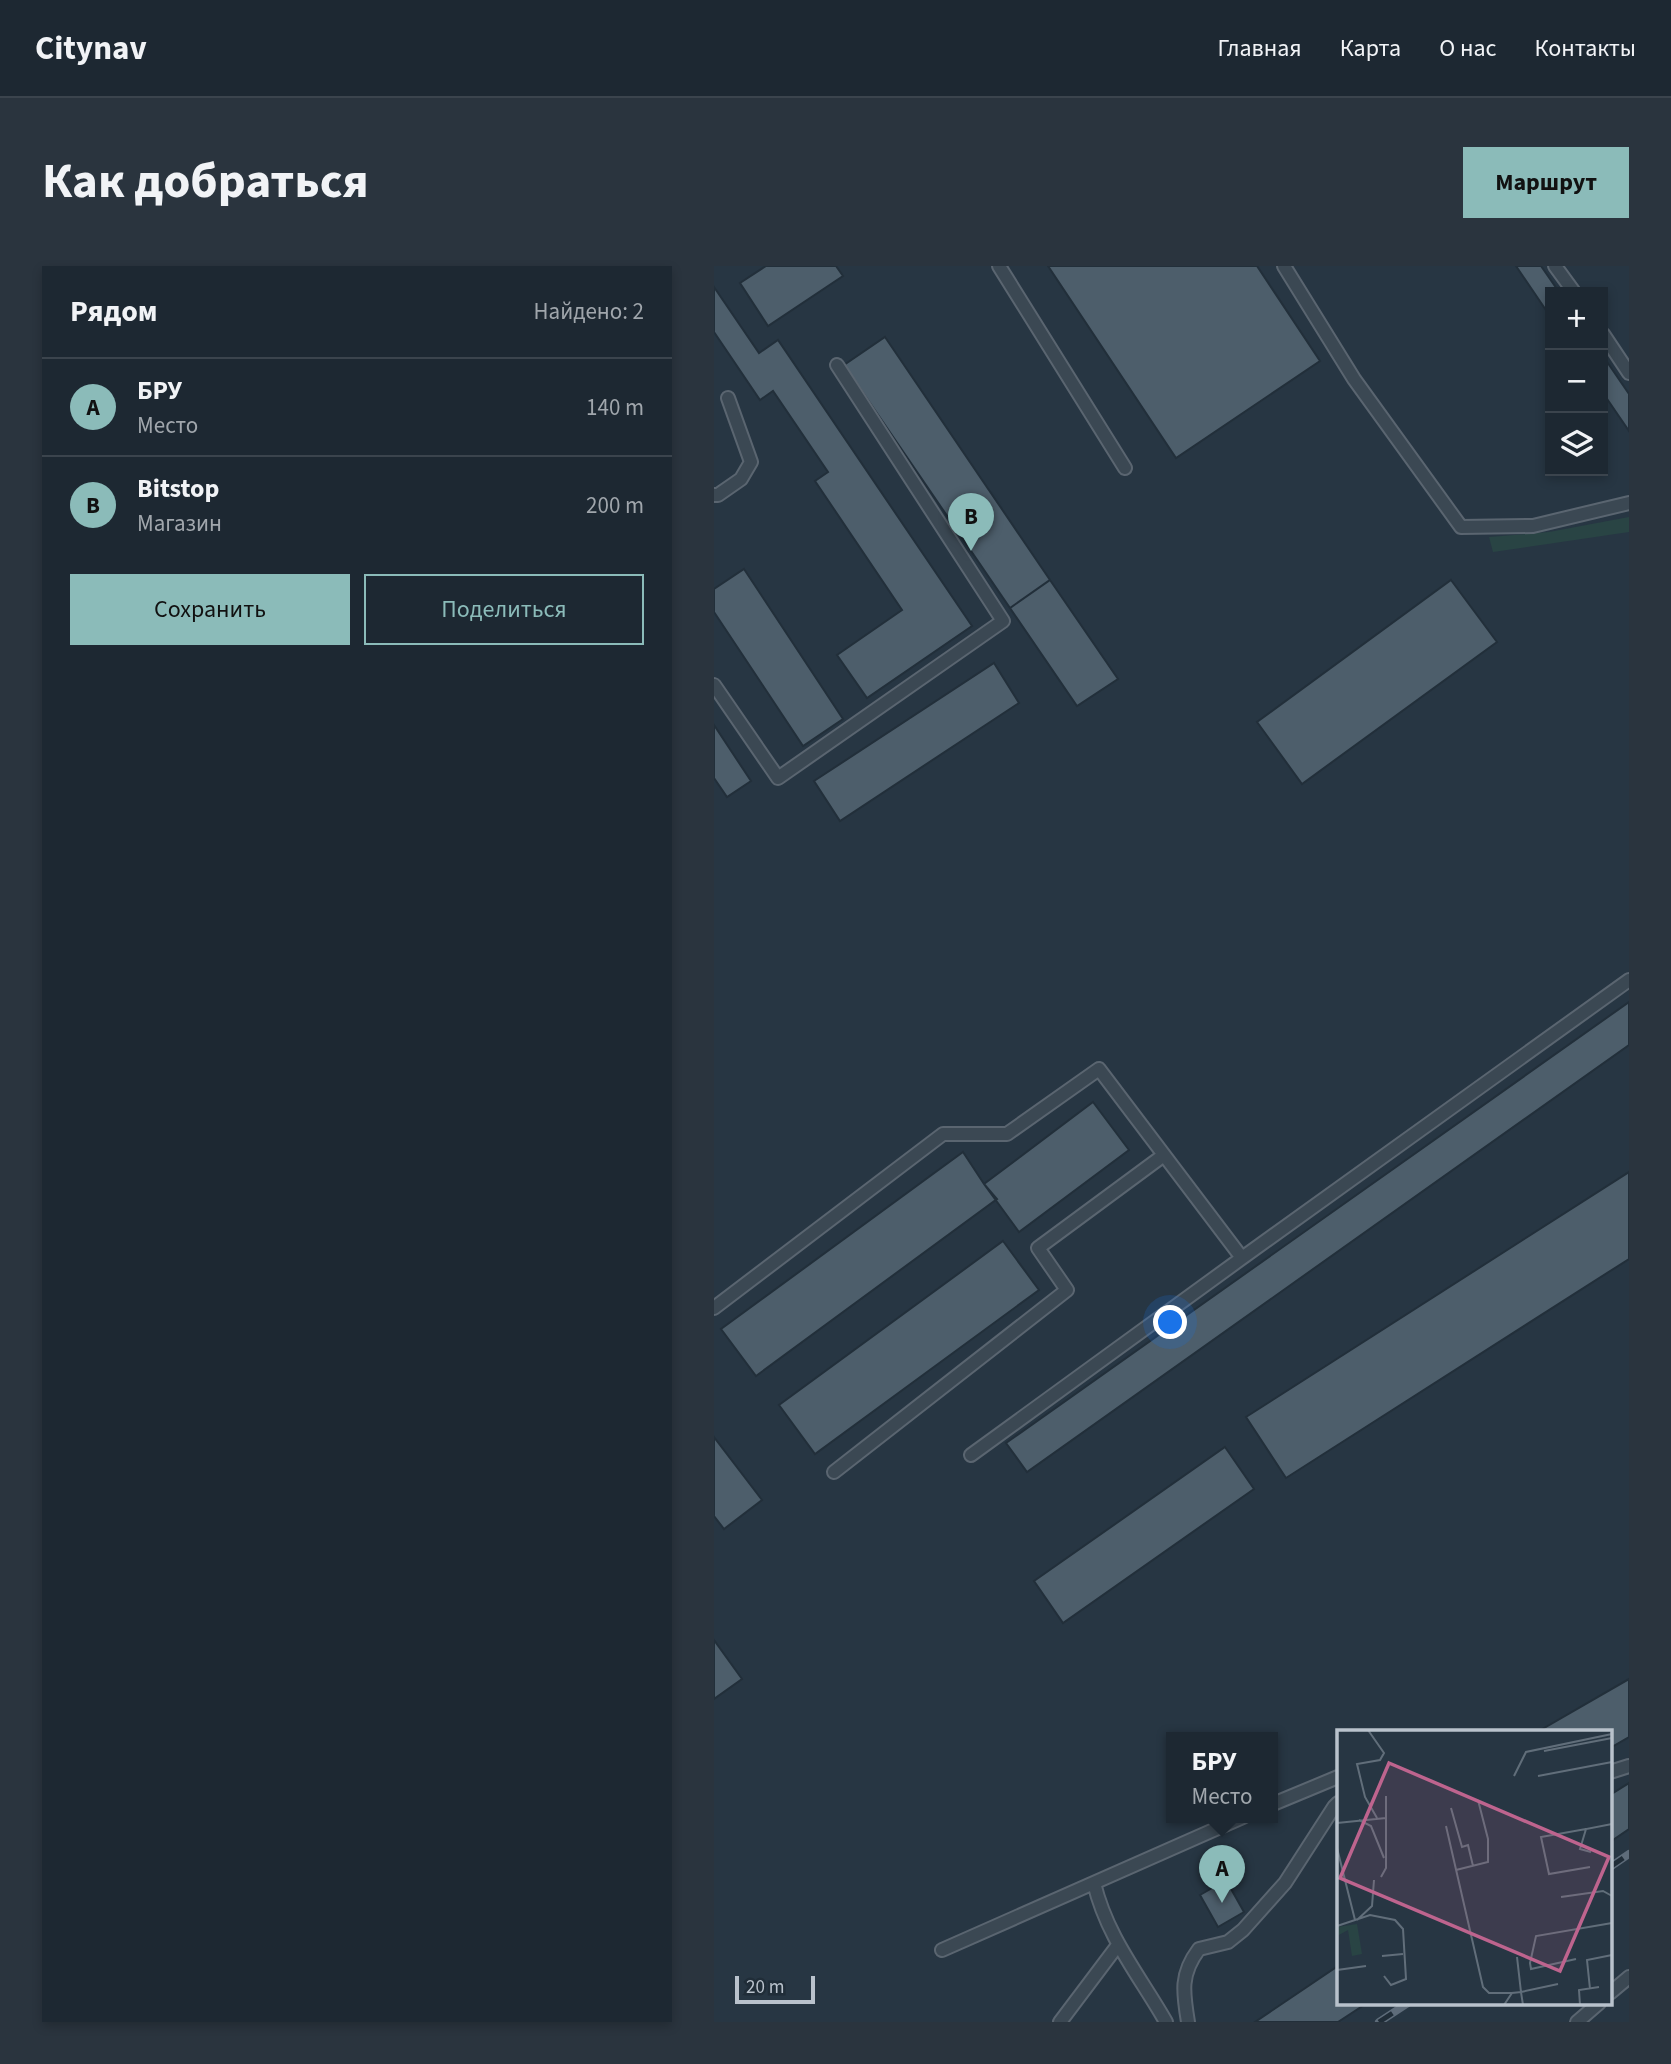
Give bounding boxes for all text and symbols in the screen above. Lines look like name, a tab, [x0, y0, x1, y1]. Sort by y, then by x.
text: Citynav	[35, 25, 147, 72]
text: Главная	[1217, 31, 1302, 66]
text: Карта	[1340, 31, 1401, 66]
text: О нас	[1439, 31, 1496, 66]
text: Контакты	[1534, 31, 1636, 66]
text: Как добраться	[42, 147, 369, 217]
button: Маршрут	[1463, 147, 1629, 218]
map controls	[1545, 287, 1608, 476]
button: +	[1545, 287, 1608, 350]
text: Рядом	[70, 290, 158, 333]
text: Найдено: 2	[534, 295, 644, 328]
button: −	[1545, 350, 1608, 413]
text: БРУ	[137, 372, 182, 409]
text: A	[86, 391, 100, 424]
text: 140 m	[586, 391, 644, 424]
text: Место	[137, 409, 198, 442]
button: layers	[1545, 413, 1608, 476]
text: Bitstop	[137, 470, 219, 507]
text: B	[86, 489, 100, 522]
text: 200 m	[586, 489, 644, 522]
pin: B	[948, 493, 994, 551]
text: Магазин	[137, 507, 222, 540]
button: Сохранить	[70, 574, 350, 645]
button: Поделиться	[364, 574, 644, 645]
your location	[1153, 1305, 1187, 1339]
inset map	[1337, 1730, 1612, 2004]
popup	[1166, 1732, 1278, 1823]
text: БРУ	[1191, 1743, 1236, 1780]
text: Место	[1191, 1780, 1253, 1813]
pin: A	[1199, 1845, 1245, 1903]
scale bar	[735, 1973, 816, 2005]
text: 20 m	[746, 1974, 784, 2001]

